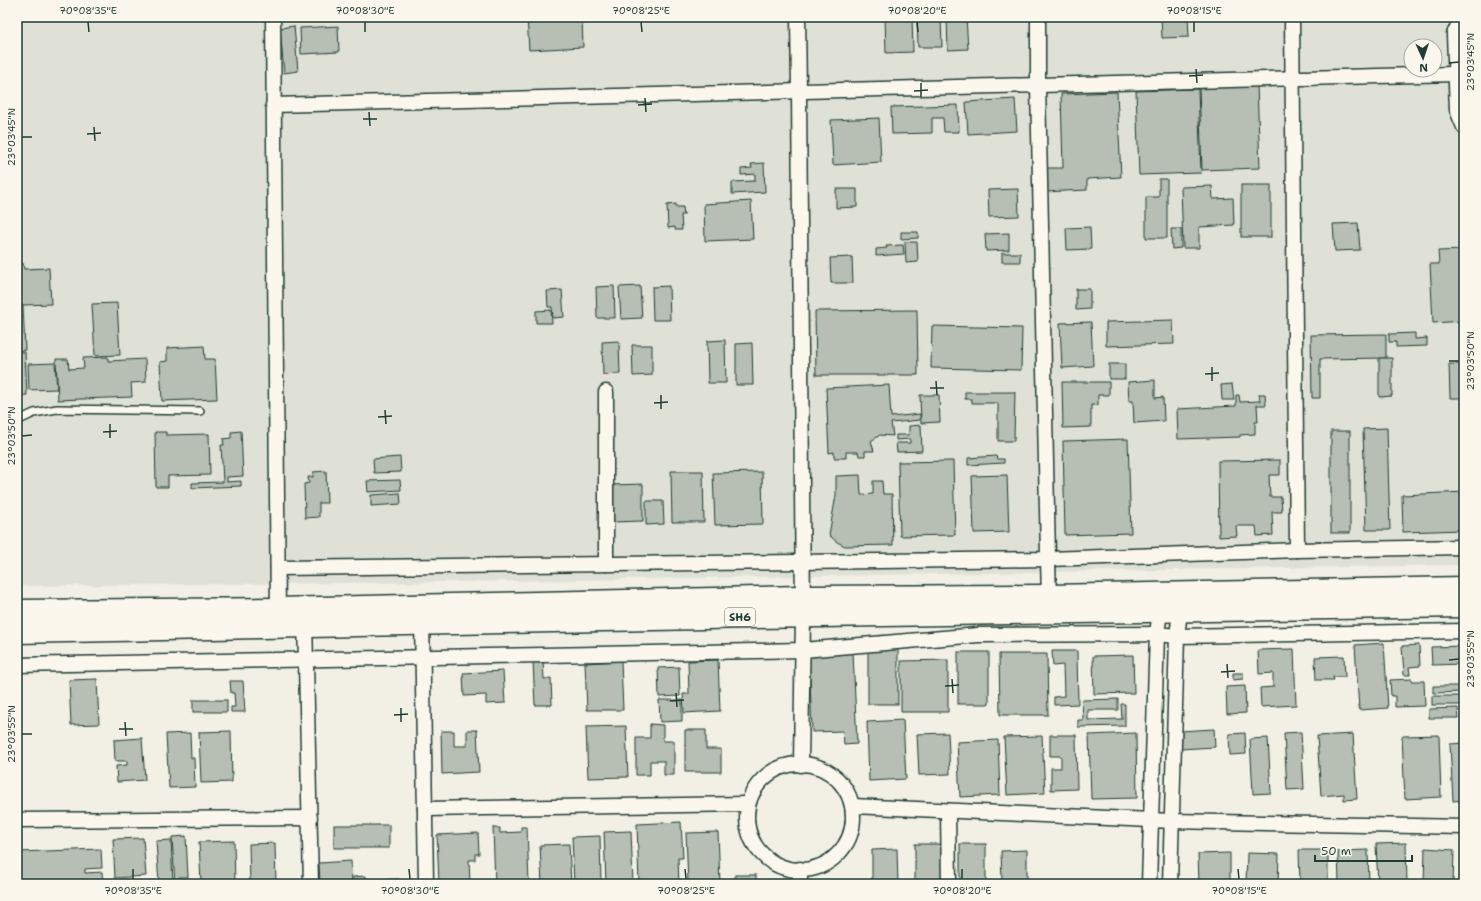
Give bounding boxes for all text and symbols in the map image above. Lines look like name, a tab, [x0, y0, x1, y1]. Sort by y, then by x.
text: 70°08'35"E	[59, 4, 117, 17]
text: 70°08'30"E	[335, 4, 395, 17]
text: 70°08'25"E	[612, 4, 670, 17]
text: 70°08'20"E	[888, 4, 946, 17]
text: 70°08'15"E	[1166, 4, 1222, 17]
text: 23°03'45"N	[1464, 33, 1477, 91]
north arrow	[1403, 38, 1443, 78]
text: N	[1418, 60, 1428, 75]
text: 23°03'45"N	[5, 108, 18, 166]
text: 23°03'50"N	[1464, 331, 1477, 391]
text: 23°03'50"N	[5, 406, 18, 466]
road number: SH6	[725, 608, 755, 626]
text: 23°03'55"N	[1464, 630, 1477, 688]
text: 23°03'55"N	[5, 705, 18, 763]
scale bar	[1315, 837, 1412, 863]
text: 50 m	[1321, 843, 1351, 859]
text: 70°08'35"E	[104, 884, 162, 897]
text: 70°08'30"E	[380, 884, 440, 897]
text: 70°08'25"E	[657, 884, 715, 897]
text: 70°08'20"E	[933, 884, 991, 897]
text: 70°08'15"E	[1211, 884, 1267, 897]

